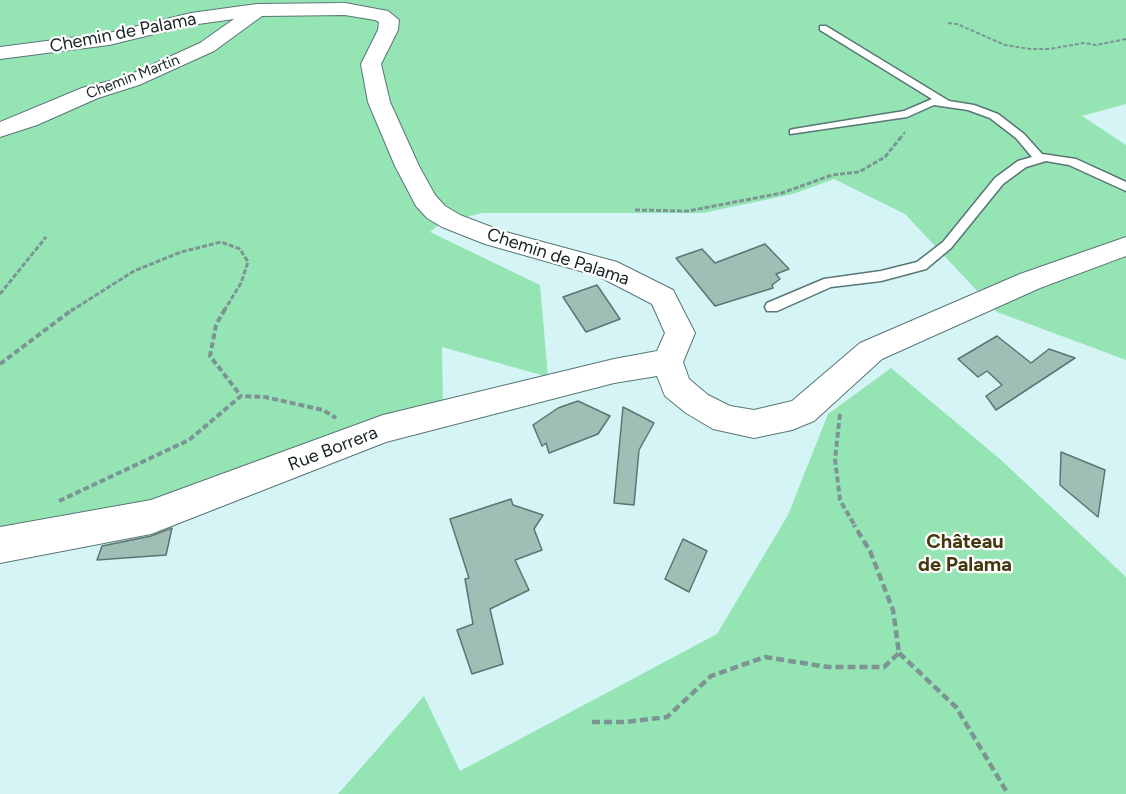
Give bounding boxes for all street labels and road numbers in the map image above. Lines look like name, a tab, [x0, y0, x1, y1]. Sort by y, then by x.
street label: Chemin de Palama	[48, 8, 198, 58]
street label: Chemin Martin	[84, 51, 182, 103]
street label: Chemin de Palama	[484, 224, 632, 290]
street label: Rue Borrera	[285, 422, 381, 476]

